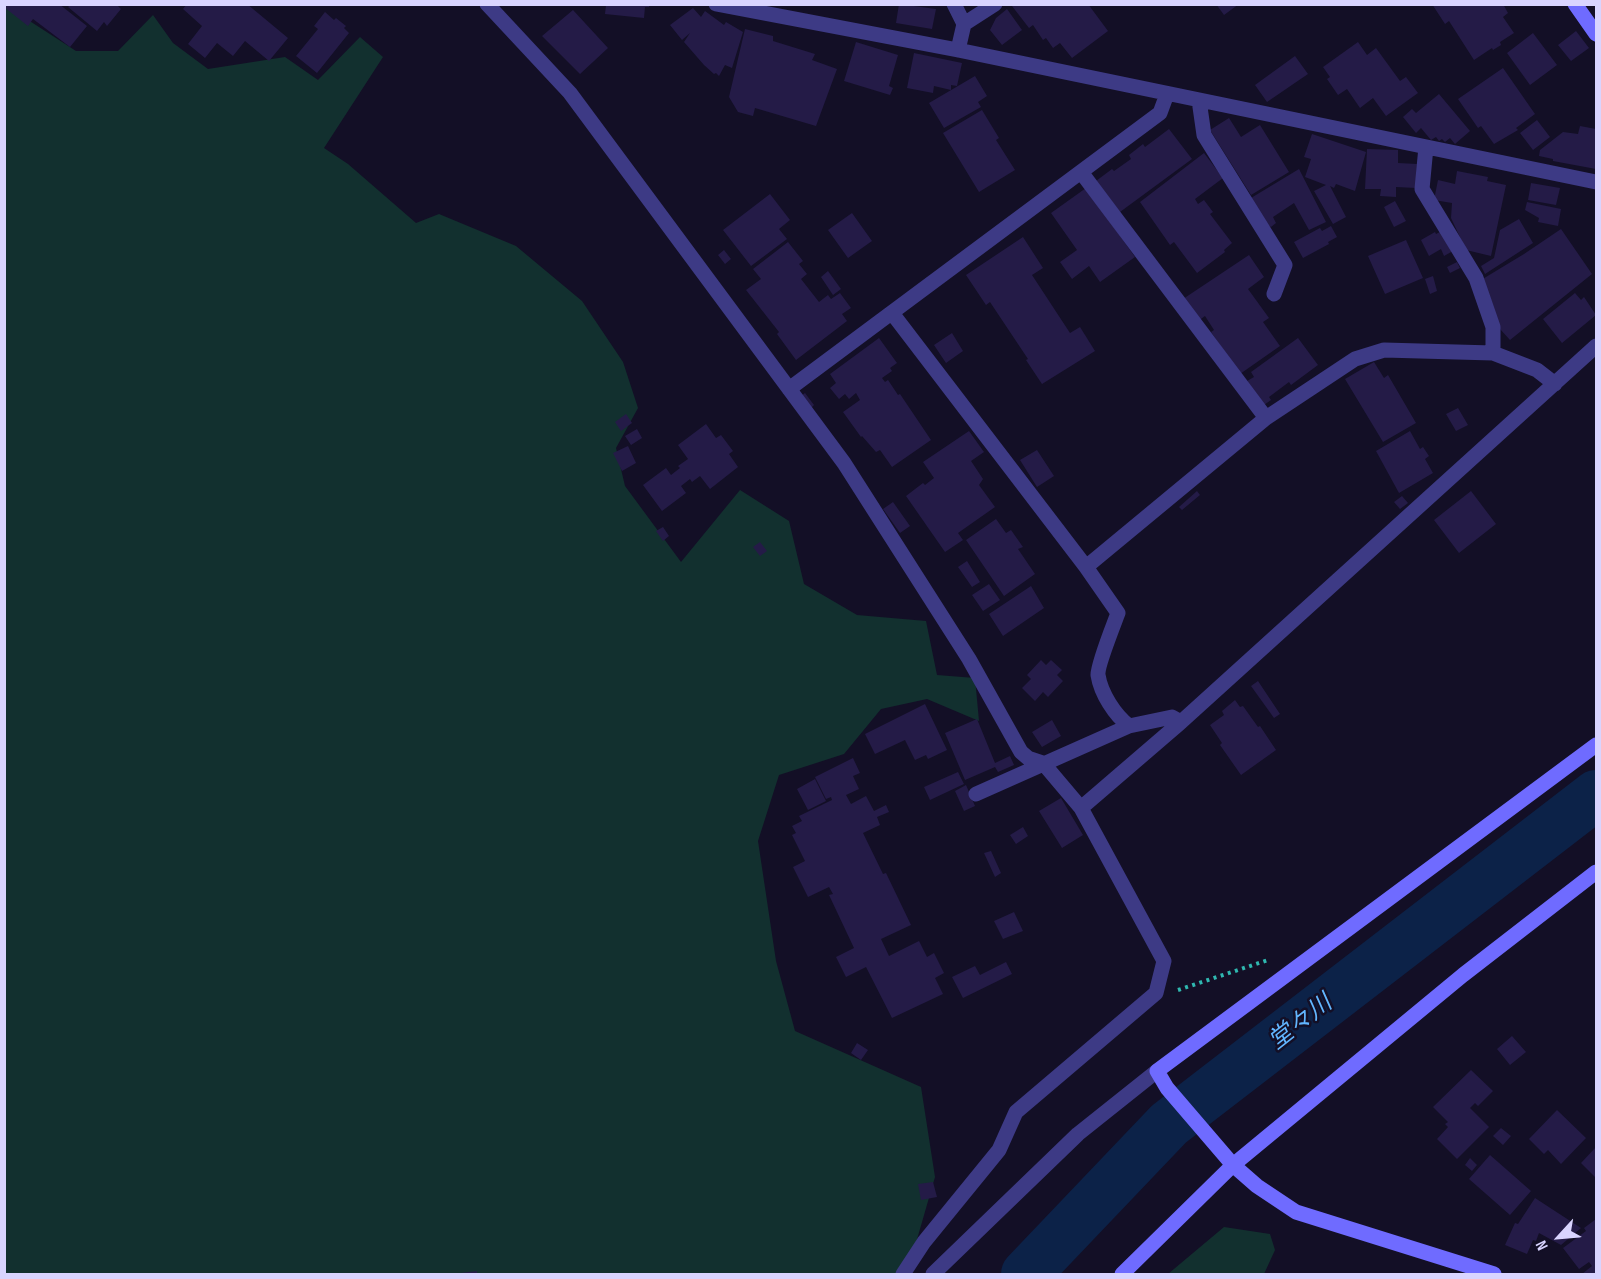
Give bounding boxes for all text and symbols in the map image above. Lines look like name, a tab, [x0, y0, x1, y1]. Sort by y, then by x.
water label: 堂々川	[1264, 989, 1338, 1057]
north arrow	[1529, 1207, 1589, 1267]
text: N	[1532, 1237, 1553, 1253]

